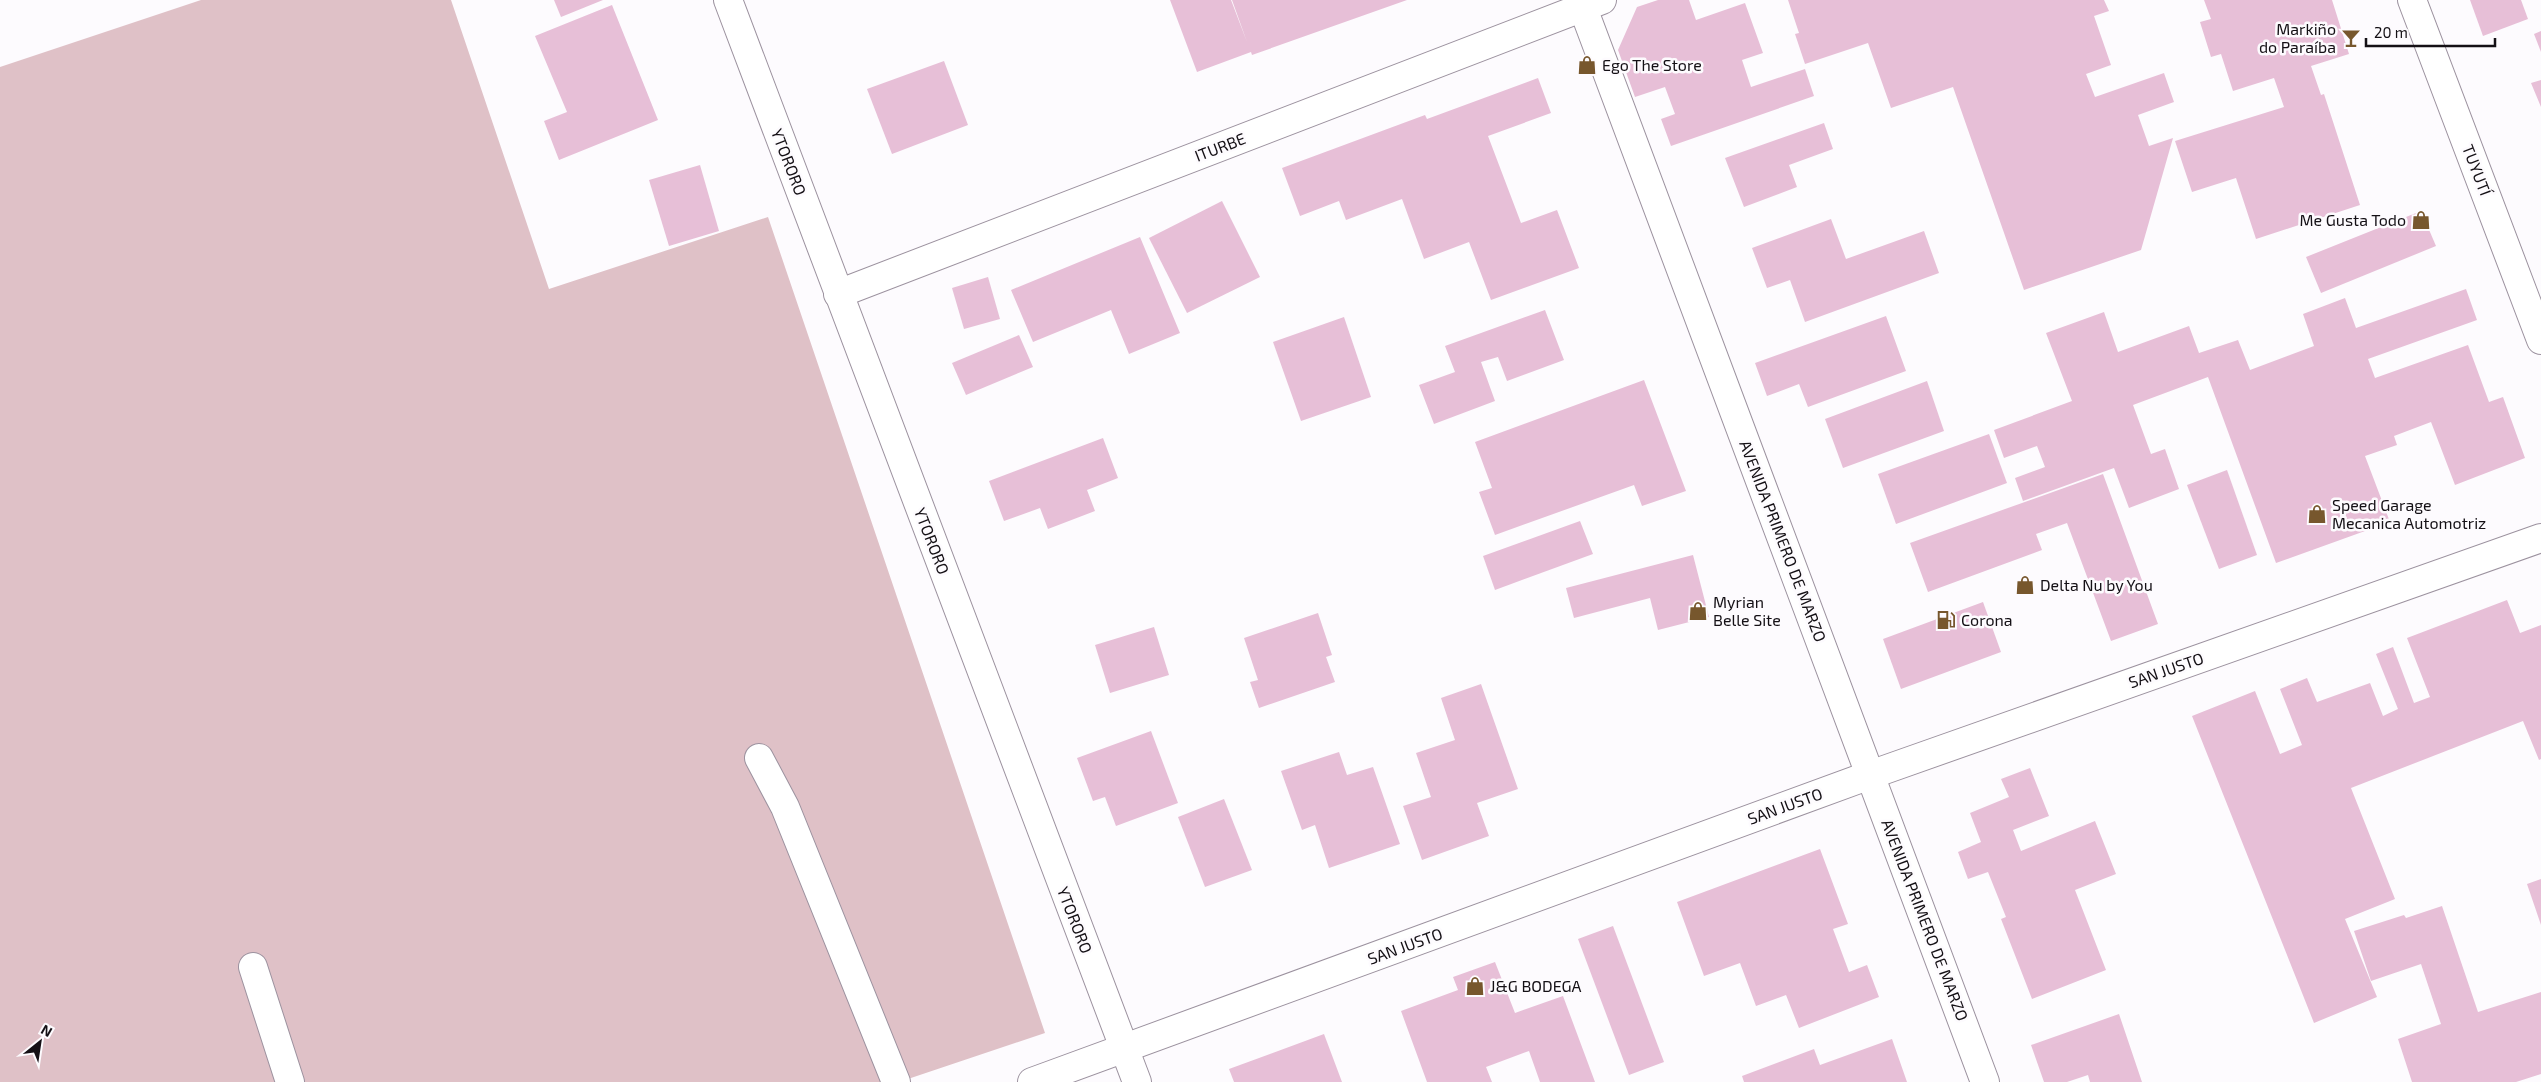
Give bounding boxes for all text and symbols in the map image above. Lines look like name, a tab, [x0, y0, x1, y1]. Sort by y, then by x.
scale bar	[2366, 15, 2495, 47]
place label: Markiño do Paraíba	[2259, 19, 2336, 56]
text: 20 m	[2374, 23, 2408, 41]
bar icon: Markiño do Paraíba	[2340, 27, 2362, 49]
shop icon: Ego The Store	[1576, 54, 1598, 76]
place label: Ego The Store	[1602, 55, 1702, 74]
street label: YTORORO	[768, 126, 811, 198]
street label: ITURBE	[1192, 128, 1248, 165]
street label: TUYUTÍ	[2459, 142, 2496, 199]
shop icon: Me Gusta Todo	[2410, 209, 2432, 231]
place label: Me Gusta Todo	[2300, 210, 2406, 229]
street label: AVENIDA PRIMERO DE MARZO	[1736, 437, 1831, 644]
place label: Speed Garage Mecanica Automotriz	[2332, 495, 2486, 532]
shop icon: Speed Garage Mecanica Automotriz	[2306, 503, 2328, 525]
street label: YTORORO	[911, 505, 954, 577]
shop icon: Delta Nu by You	[2014, 574, 2036, 596]
place label: Delta Nu by You	[2040, 575, 2153, 594]
place label: Myrian Belle Site	[1713, 592, 1781, 629]
shop icon: Myrian Belle Site	[1687, 600, 1709, 622]
fuel station icon: Corona	[1935, 609, 1957, 631]
place label: Corona	[1961, 610, 2013, 629]
street label: SAN JUSTO	[2126, 648, 2206, 691]
street label: SAN JUSTO	[1745, 783, 1825, 828]
street label: AVENIDA PRIMERO DE MARZO	[1878, 816, 1973, 1023]
street label: YTORORO	[1054, 884, 1097, 956]
street label: SAN JUSTO	[1365, 923, 1445, 968]
shop icon: J&G BODEGA	[1464, 975, 1486, 997]
place label: J&G BODEGA	[1490, 976, 1582, 995]
north arrow	[15, 1017, 65, 1067]
text: N	[38, 1020, 55, 1040]

